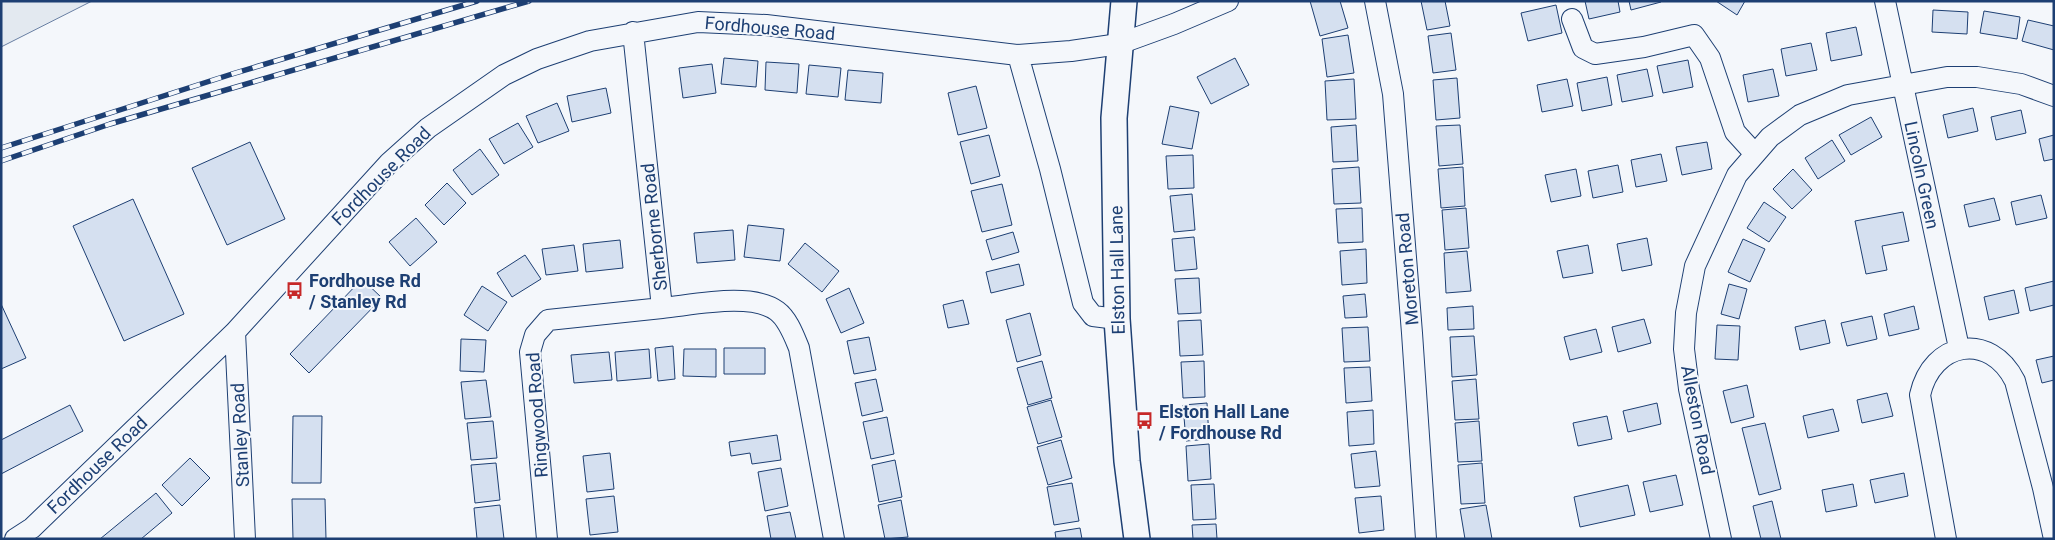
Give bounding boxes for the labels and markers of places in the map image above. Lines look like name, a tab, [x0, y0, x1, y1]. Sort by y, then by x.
place label: Fordhouse Rd / Stanley Rd	[308, 270, 421, 312]
bus stop icon: Fordhouse Rd / Stanley Rd	[285, 280, 305, 300]
place label: Elston Hall Lane / Fordhouse Rd	[1158, 401, 1290, 443]
bus stop icon: Elston Hall Lane / Fordhouse Rd	[1135, 411, 1155, 431]

